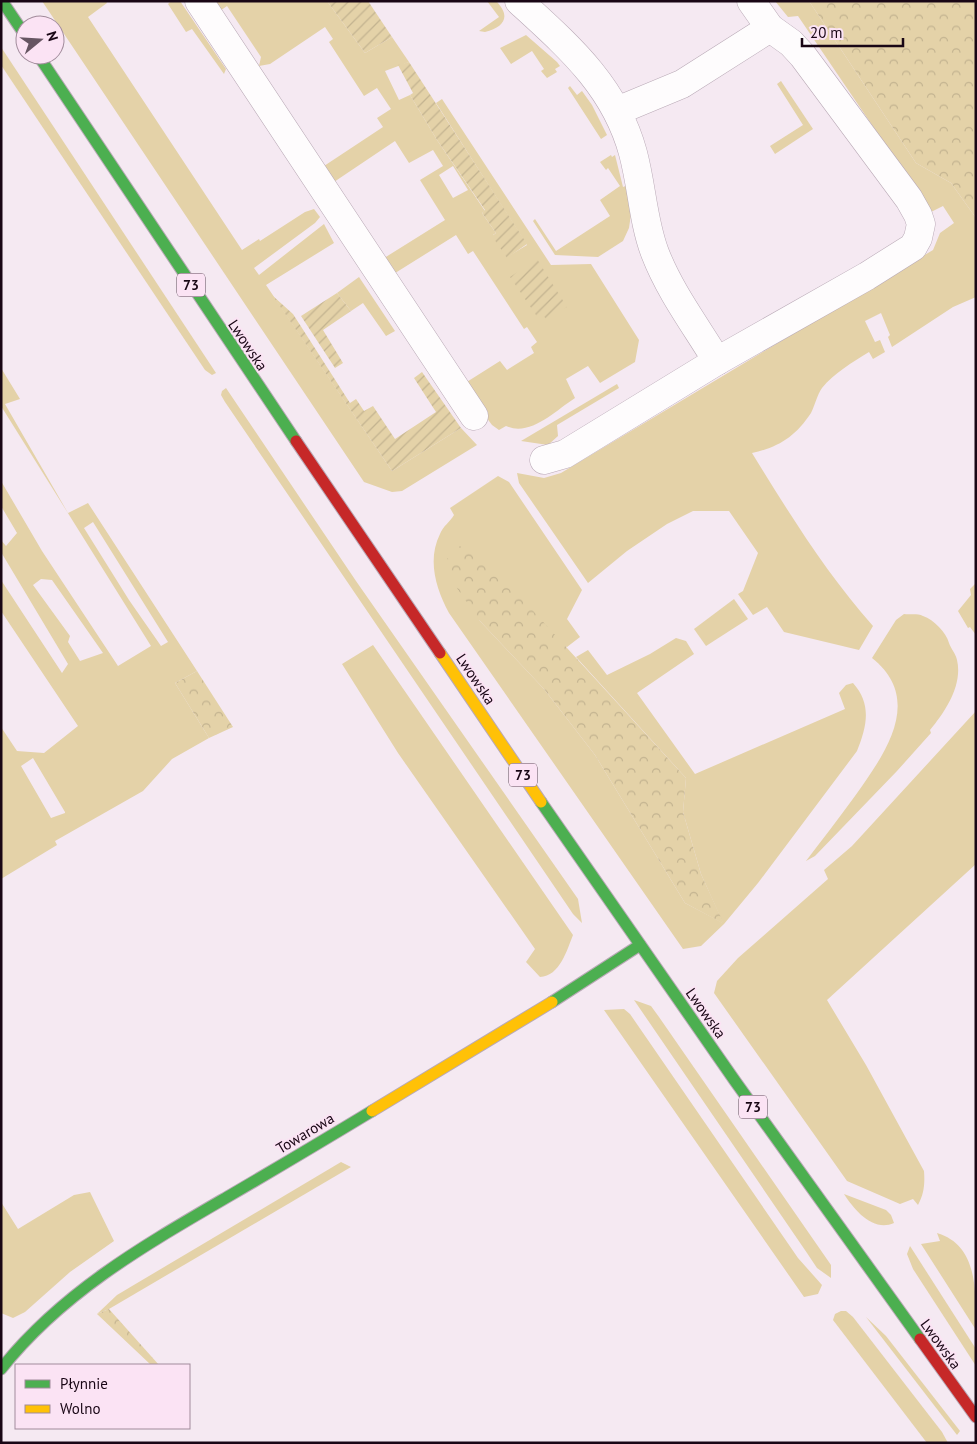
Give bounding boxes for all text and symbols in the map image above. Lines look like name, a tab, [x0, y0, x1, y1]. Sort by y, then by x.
north arrow	[15, 15, 65, 65]
scale bar	[802, 15, 903, 47]
text: 20 m	[810, 23, 843, 42]
text: N	[42, 29, 62, 43]
road number: 73	[177, 274, 205, 296]
street label: Lwowska	[224, 316, 272, 374]
street label: Lwowska	[452, 650, 500, 708]
road number: 73	[509, 764, 537, 786]
street label: Lwowska	[682, 984, 730, 1042]
road number: 73	[739, 1096, 767, 1118]
street label: Towarowa	[273, 1108, 337, 1158]
street label: Lwowska	[916, 1315, 966, 1373]
legend	[15, 1364, 190, 1429]
text: Płynnie	[60, 1374, 108, 1393]
text: Wolno	[60, 1399, 100, 1418]

